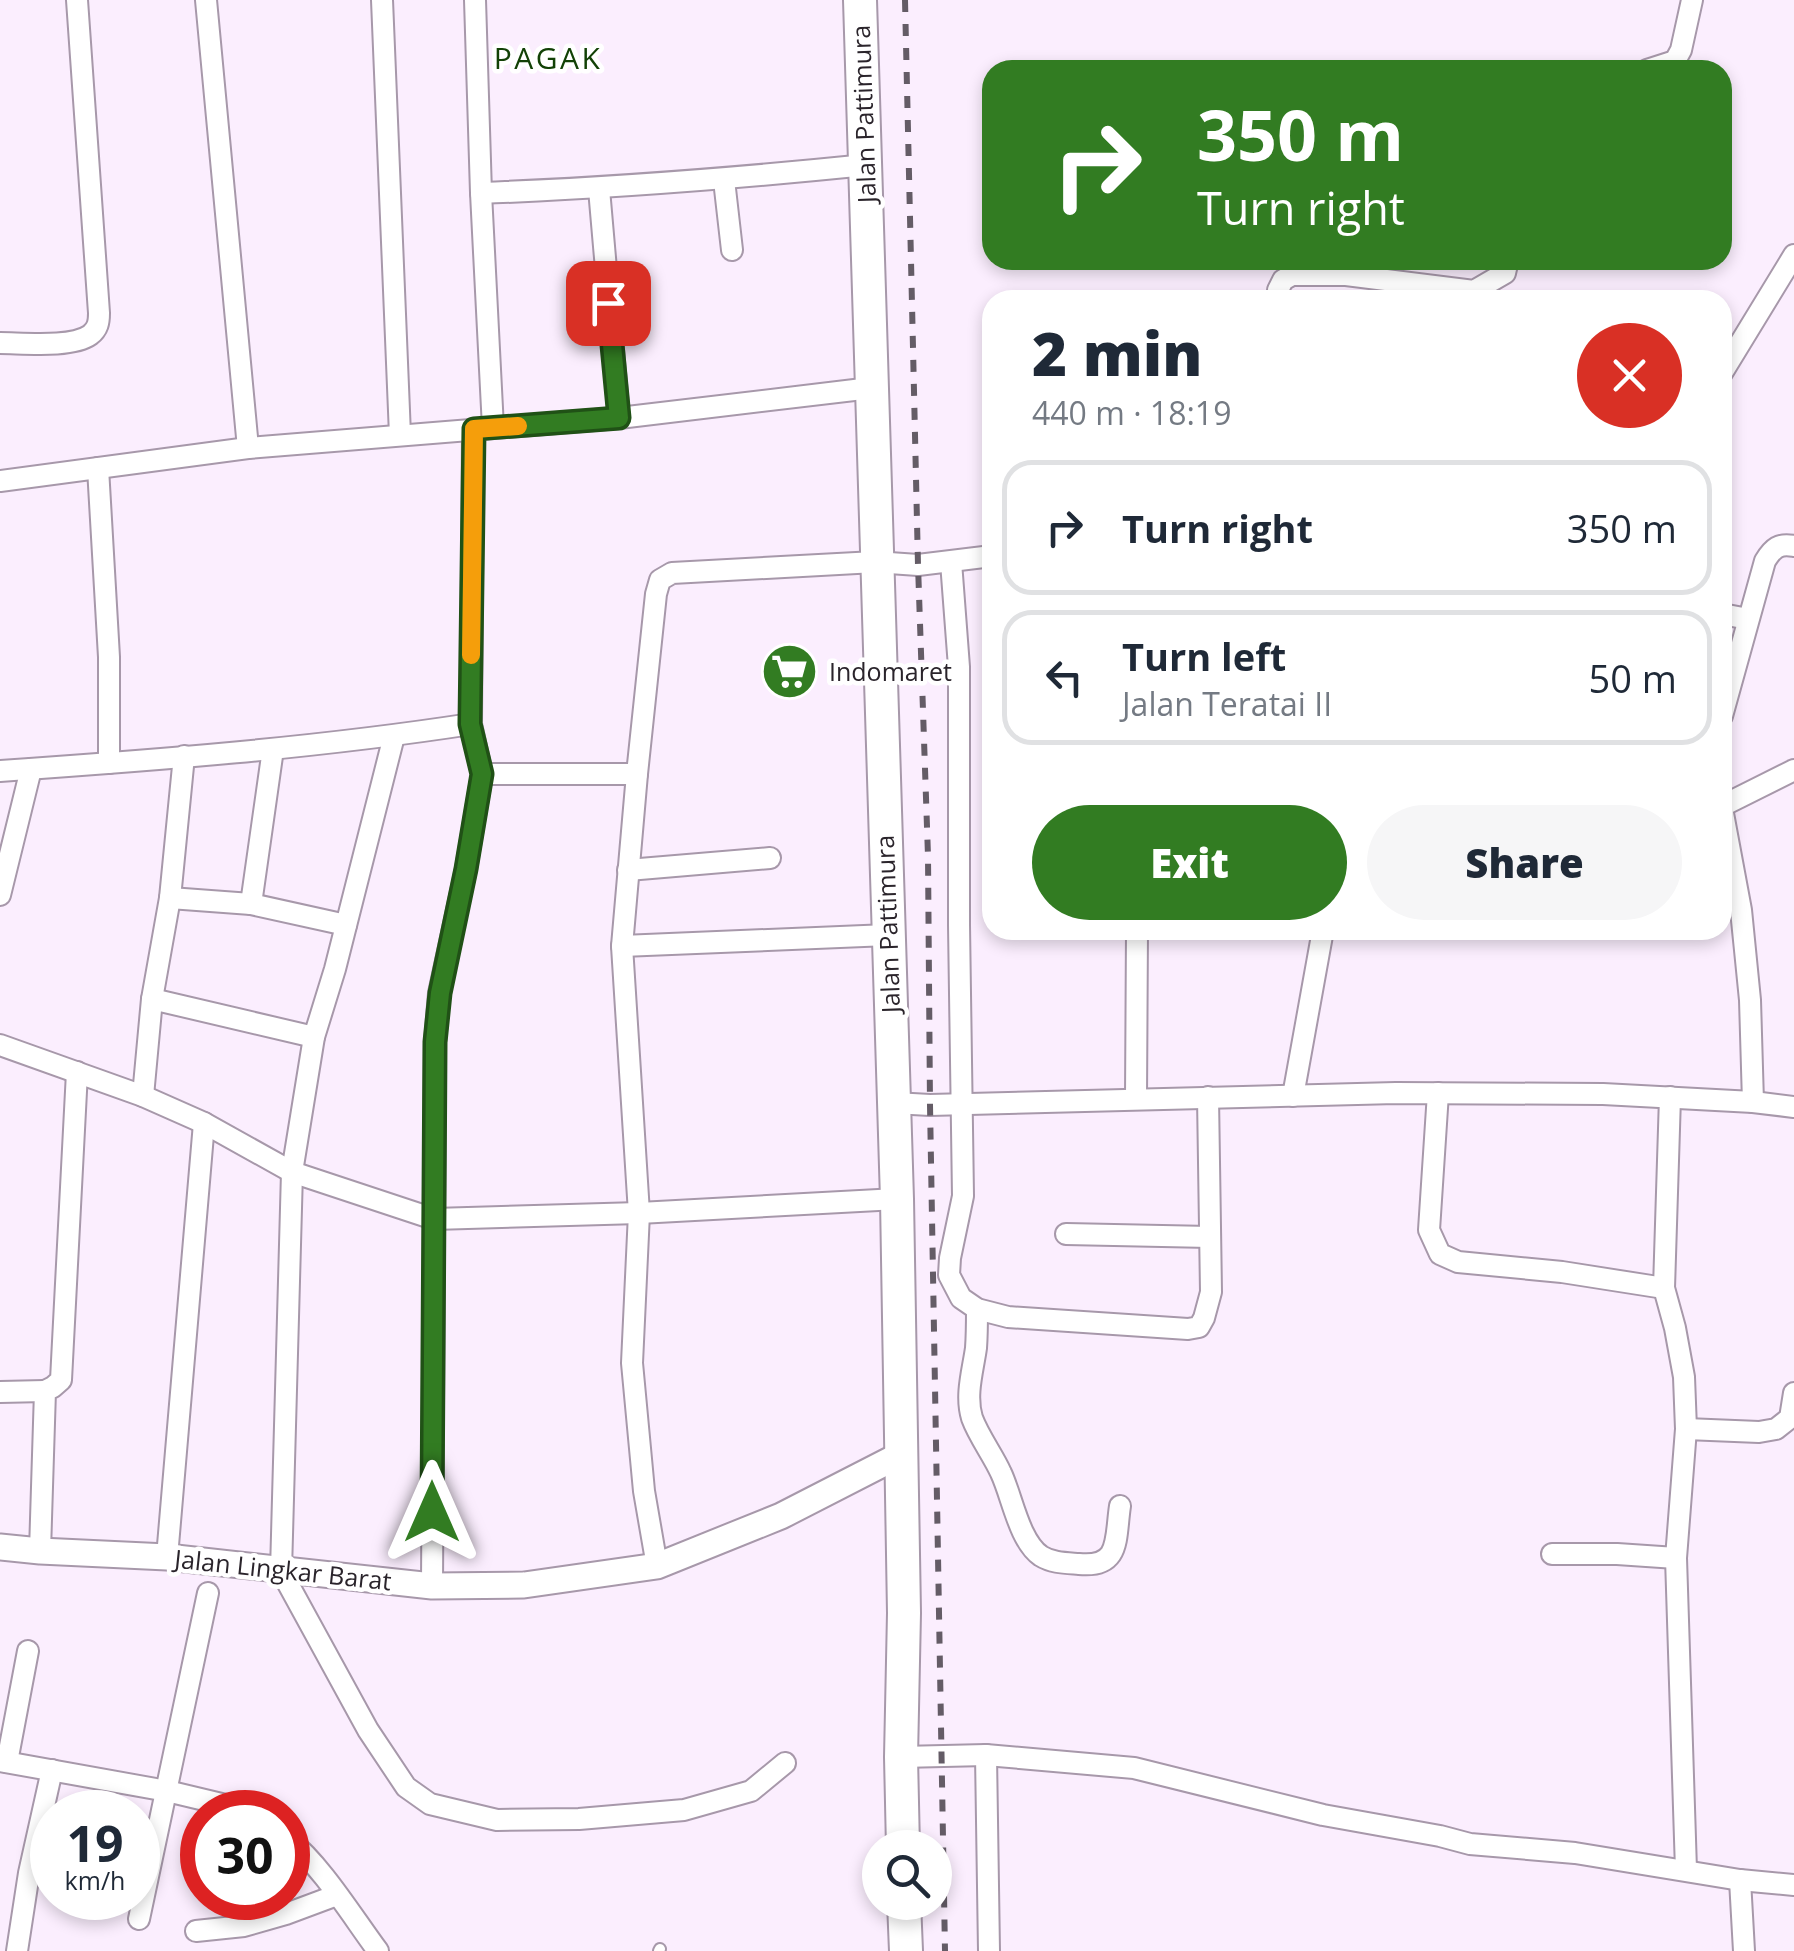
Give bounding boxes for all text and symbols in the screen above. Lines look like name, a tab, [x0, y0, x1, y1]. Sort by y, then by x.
street label: Jalan Pattimura	[843, 24, 883, 206]
district label: PAGAK	[494, 37, 602, 78]
text: 350 m	[1197, 86, 1404, 182]
icon: right	[1032, 100, 1162, 230]
text: Turn right	[1197, 177, 1405, 238]
pin	[566, 261, 651, 346]
icon: arrive	[581, 276, 636, 331]
text: 2 min	[1032, 312, 1202, 394]
button: close	[1577, 323, 1682, 428]
text: 440 m · 18:19	[1032, 391, 1231, 434]
icon: right	[1037, 500, 1092, 555]
text: Turn right	[1122, 502, 1313, 554]
text: 350 m	[1567, 502, 1677, 554]
text: Turn left	[1122, 630, 1286, 682]
supermarket icon: Indomaret	[760, 642, 820, 702]
icon: left	[1037, 650, 1092, 705]
text: 50 m	[1588, 652, 1677, 704]
place label: Indomaret	[829, 654, 952, 688]
text: Jalan Teratai II	[1122, 682, 1332, 725]
button: Exit	[1032, 805, 1347, 920]
button: Share	[1367, 805, 1682, 920]
street label: Jalan Pattimura	[867, 834, 907, 1016]
position arrow	[380, 1460, 484, 1564]
street label: Jalan Lingkar Barat	[171, 1541, 393, 1597]
speed limit sign: 30	[180, 1790, 310, 1920]
text: 19	[66, 1809, 124, 1877]
map controls	[862, 1830, 952, 1920]
button: search	[862, 1830, 952, 1920]
text: km/h	[65, 1863, 125, 1897]

